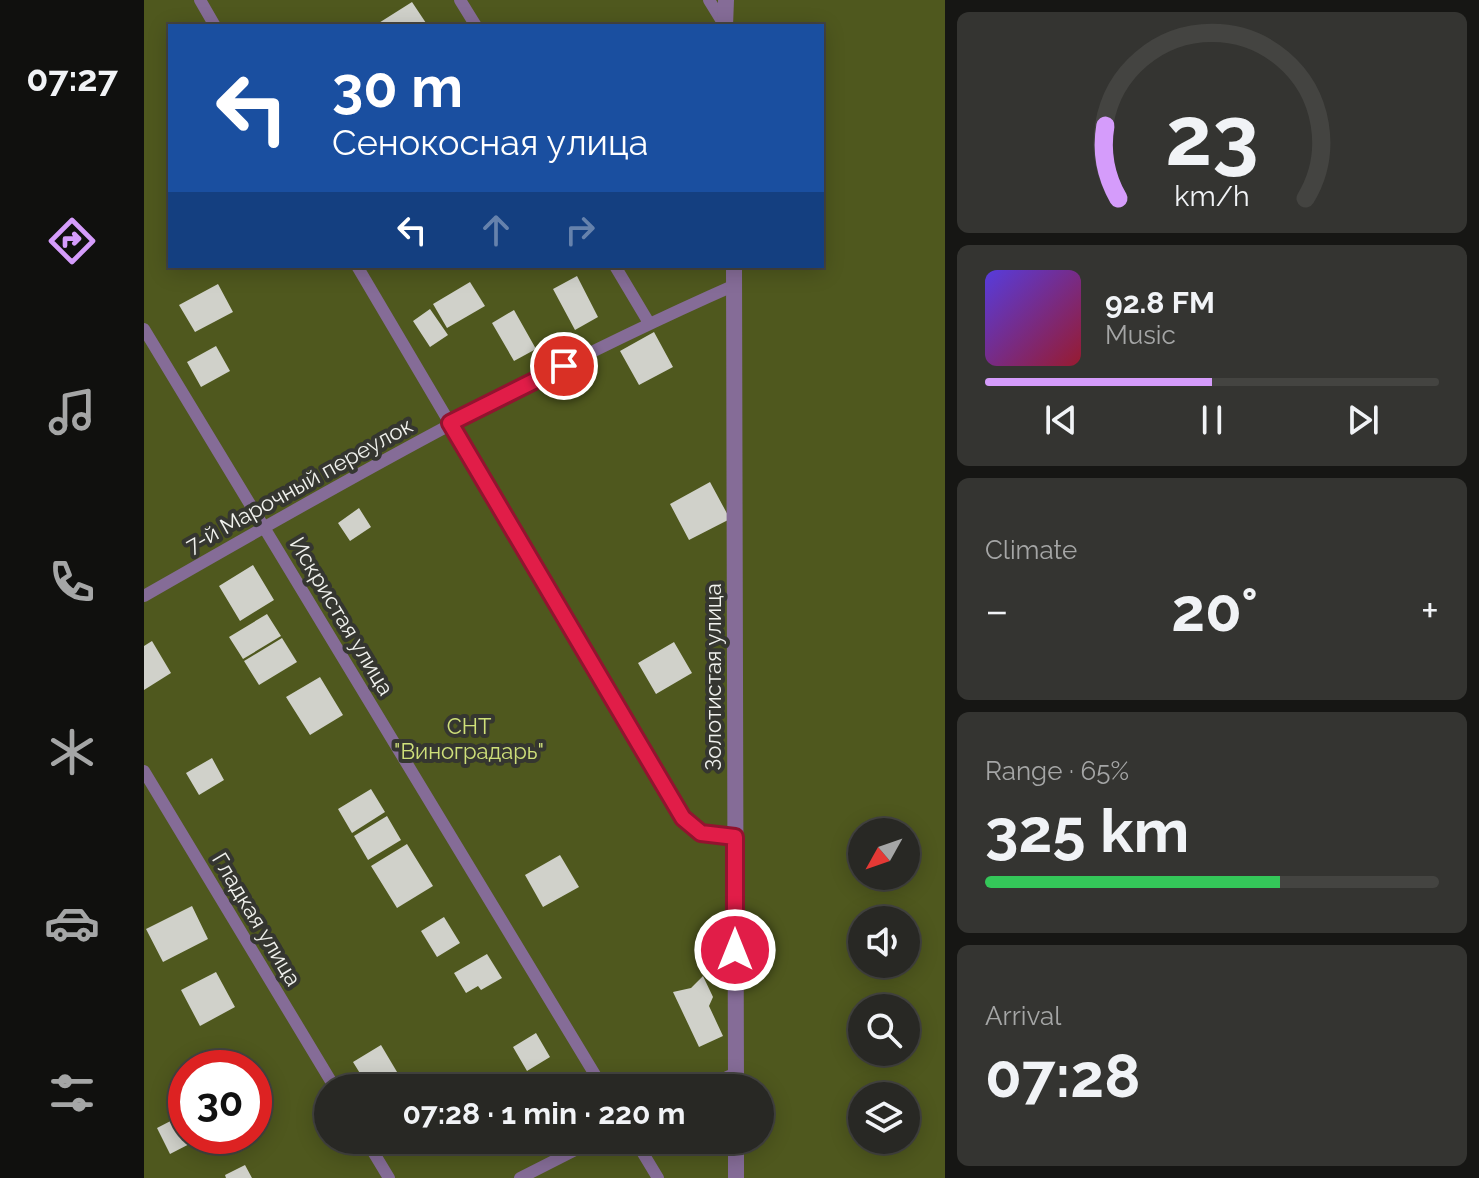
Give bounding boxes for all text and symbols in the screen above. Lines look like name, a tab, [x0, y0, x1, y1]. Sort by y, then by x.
text: 30 m	[332, 54, 463, 120]
icon: left	[200, 56, 304, 160]
text: 07:27	[26, 57, 118, 99]
text: 23	[1165, 86, 1259, 183]
text: Сенокосная улица	[332, 121, 648, 163]
text: km/h	[1174, 179, 1250, 213]
icon: left	[390, 208, 434, 252]
icon: ahead	[474, 208, 518, 252]
icon: right	[558, 208, 602, 252]
icon: directions	[44, 213, 100, 269]
text: 92.8 FM	[1105, 285, 1215, 320]
text: Music	[1105, 320, 1176, 350]
pin	[530, 332, 598, 400]
icon: arrive	[542, 344, 586, 388]
icon: music	[44, 384, 100, 440]
icon: previous	[1039, 398, 1083, 442]
icon: pause	[1190, 398, 1234, 442]
icon: next	[1341, 398, 1385, 442]
street label: 7-й Марочный переулок	[181, 412, 417, 558]
street label: Искристая улица	[284, 532, 400, 700]
text: Climate	[985, 535, 1077, 565]
icon: phone	[44, 554, 100, 610]
text: 20°	[1171, 575, 1258, 645]
street label: Золотистая улица	[700, 583, 726, 771]
text: −	[985, 585, 1009, 636]
text: +	[1421, 585, 1439, 636]
park label: СНТ "Виноградарь"	[394, 713, 544, 764]
icon: climate	[44, 724, 100, 780]
text: Range · 65%	[985, 756, 1129, 786]
text: 325 km	[985, 796, 1189, 866]
north arrow	[848, 818, 920, 890]
map controls	[848, 818, 920, 1154]
street label: Гладкая улица	[207, 848, 307, 990]
icon: car	[44, 895, 100, 951]
button: sound	[848, 906, 920, 978]
position arrow	[693, 908, 777, 992]
button: search	[848, 994, 920, 1066]
text: Arrival	[985, 1001, 1061, 1031]
text: 07:28	[985, 1041, 1140, 1111]
speed limit sign: 30	[168, 1050, 272, 1154]
icon: filters	[44, 1065, 100, 1121]
button: layers	[848, 1082, 920, 1154]
text: 07:28 · 1 min · 220 m	[402, 1096, 686, 1131]

